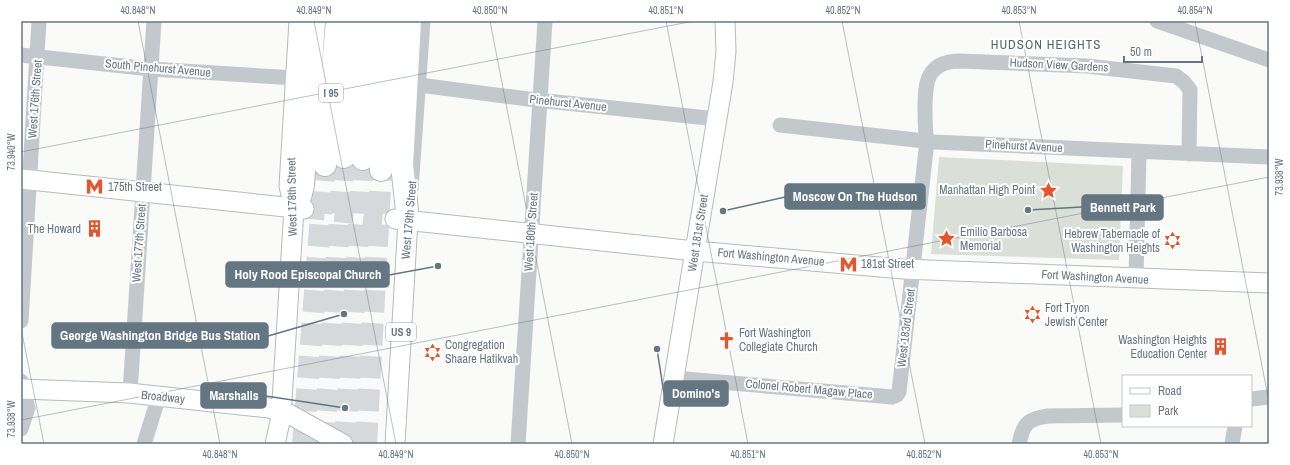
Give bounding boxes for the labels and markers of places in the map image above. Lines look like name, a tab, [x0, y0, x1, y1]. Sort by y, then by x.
metro station icon: 175th Street	[85, 177, 105, 197]
place label: 175th Street	[108, 179, 162, 195]
place icon: Manhattan High Point	[1038, 180, 1058, 200]
place label: Manhattan High Point	[939, 182, 1035, 198]
callout: Moscow On The Hudson	[785, 184, 925, 209]
callout: Bennett Park	[1082, 195, 1163, 220]
building icon: The Howard	[84, 219, 104, 239]
place label: The Howard	[27, 221, 81, 237]
place label: Emilio Barbosa Memorial	[960, 224, 1028, 254]
place label: Hebrew Tabernacle of Washington Heights	[1064, 226, 1160, 256]
place icon: Emilio Barbosa Memorial	[937, 229, 957, 249]
synagogue icon: Hebrew Tabernacle of Washington Heights	[1163, 231, 1183, 251]
metro station icon: 181st Street	[838, 254, 858, 274]
place label: 181st Street	[861, 256, 914, 272]
callout: Holy Rood Episcopal Church	[226, 262, 389, 287]
place label: Fort Tryon Jewish Center	[1045, 300, 1109, 330]
synagogue icon: Fort Tryon Jewish Center	[1022, 305, 1042, 325]
callout: George Washington Bridge Bus Station	[52, 323, 268, 348]
place label: Fort Washington Collegiate Church	[739, 325, 818, 355]
church icon: Fort Washington Collegiate Church	[716, 330, 736, 350]
place label: Washington Heights Education Center	[1118, 332, 1208, 362]
place label: Congregation Shaare Hatikvah	[445, 337, 518, 367]
building icon: Washington Heights Education Center	[1210, 337, 1230, 357]
synagogue icon: Congregation Shaare Hatikvah	[422, 342, 442, 362]
callout: Domino's	[664, 381, 728, 406]
callout: Marshalls	[201, 383, 266, 408]

